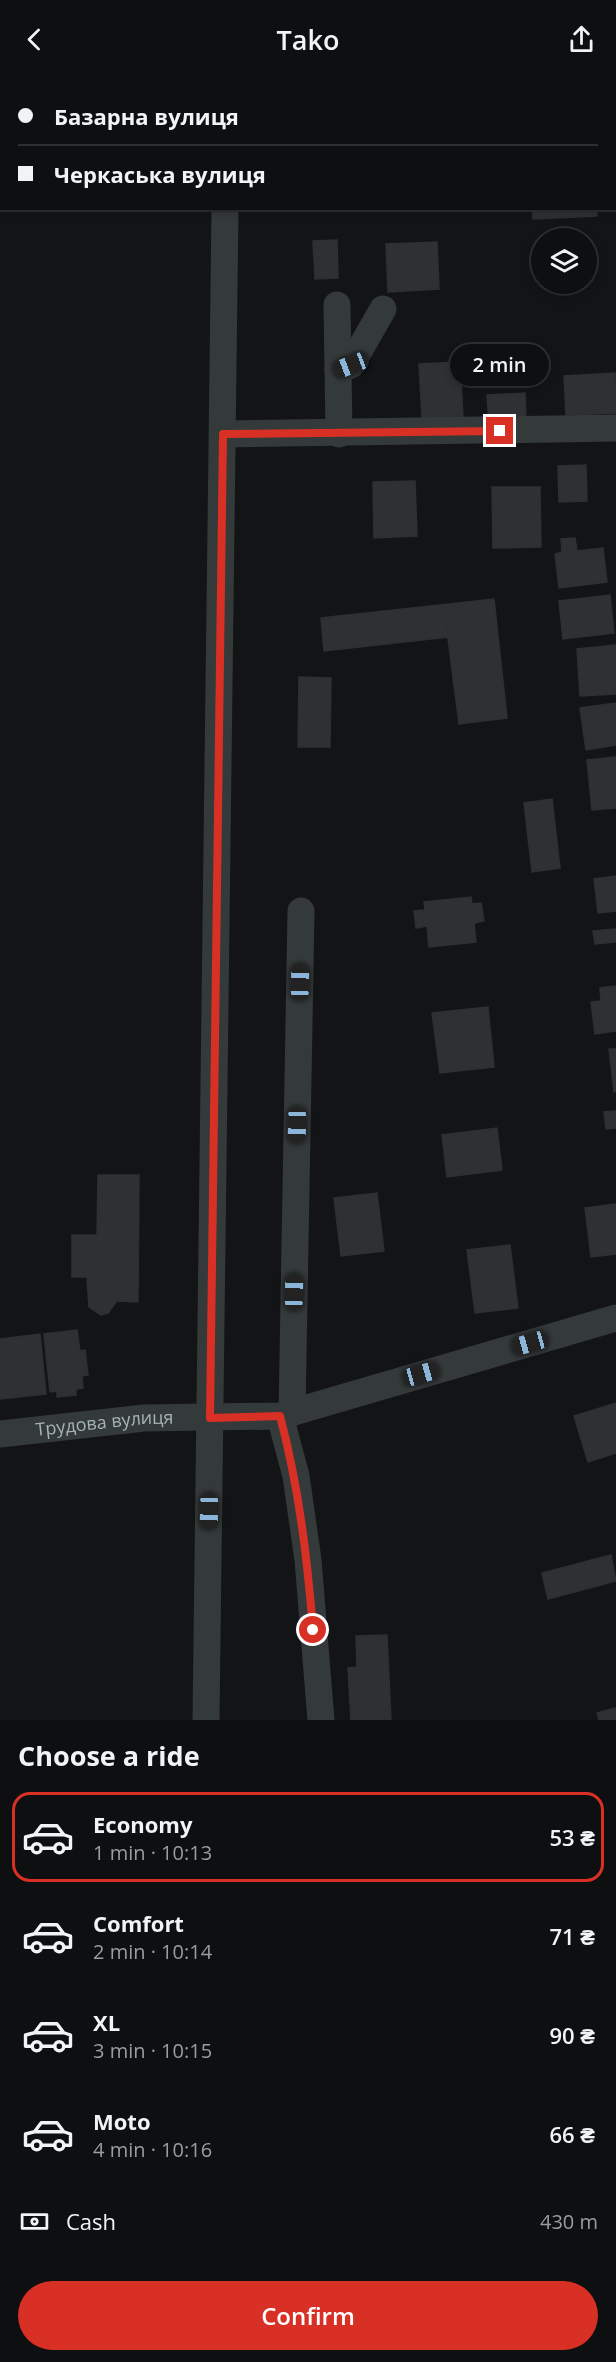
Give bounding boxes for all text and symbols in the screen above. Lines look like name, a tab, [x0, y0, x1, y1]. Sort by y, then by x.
text: Tako	[277, 21, 339, 58]
icon: back	[18, 23, 51, 56]
icon: share	[565, 23, 598, 56]
text: Базарна вулиця	[54, 101, 239, 131]
text: Черкаська вулиця	[54, 159, 266, 189]
map controls	[531, 228, 597, 294]
button: layers	[531, 228, 597, 294]
callout: 2 min	[450, 344, 550, 386]
car	[331, 350, 371, 380]
text: 2 min	[473, 351, 527, 378]
route end	[486, 417, 513, 444]
car	[291, 964, 309, 1000]
car	[288, 1107, 306, 1143]
car	[285, 1274, 303, 1310]
car	[510, 1329, 550, 1357]
car	[401, 1360, 441, 1388]
street label: Трудова вулиця	[34, 1405, 174, 1441]
car	[200, 1493, 218, 1529]
route start	[299, 1616, 326, 1643]
text: Choose a ride	[18, 1737, 200, 1774]
text: Economy	[93, 1809, 192, 1839]
icon: car	[21, 1810, 75, 1864]
text: 53 ₴	[549, 1822, 595, 1852]
text: 1 min · 10:13	[93, 1839, 212, 1866]
text: Comfort	[93, 1908, 184, 1938]
icon: car	[21, 1909, 75, 1963]
text: 71 ₴	[549, 1921, 595, 1951]
text: 2 min · 10:14	[93, 1938, 212, 1965]
text: XL	[93, 2007, 120, 2037]
icon: car	[21, 2008, 75, 2062]
text: 90 ₴	[549, 2020, 595, 2050]
text: 3 min · 10:15	[93, 2037, 212, 2064]
text: Moto	[93, 2106, 151, 2136]
icon: car	[21, 2107, 75, 2161]
text: 66 ₴	[549, 2119, 595, 2149]
text: 4 min · 10:16	[93, 2136, 212, 2163]
icon: cash	[18, 2205, 51, 2238]
text: Cash	[66, 2206, 116, 2236]
text: 430 m	[540, 2208, 598, 2235]
button: Confirm	[18, 2281, 598, 2350]

